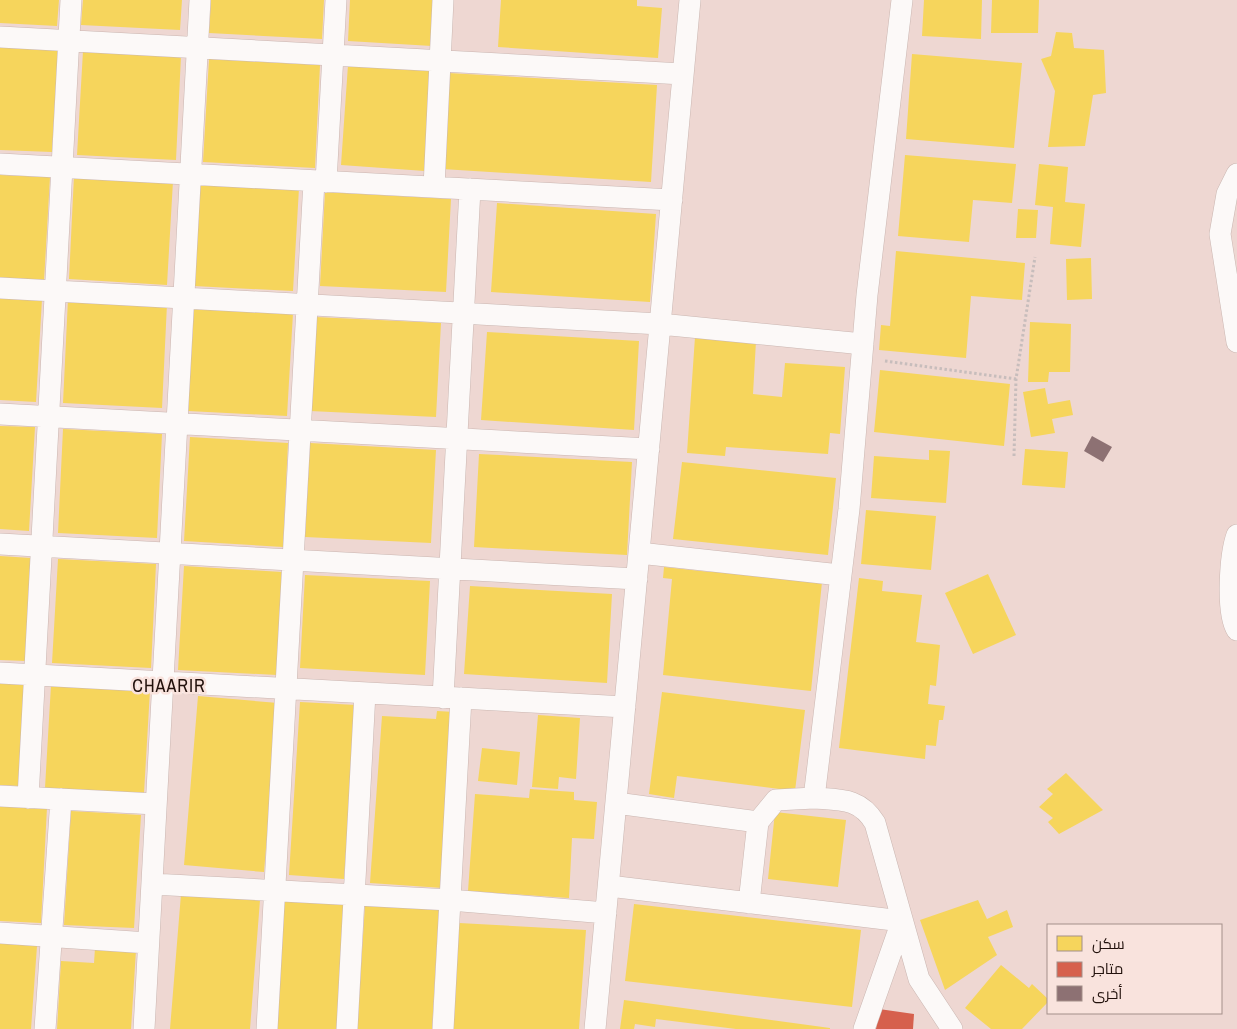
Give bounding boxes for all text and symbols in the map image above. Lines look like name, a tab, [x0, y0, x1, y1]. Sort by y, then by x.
district label: CHAARIR	[132, 673, 206, 698]
legend	[1047, 924, 1222, 1014]
text: سكن	[1092, 933, 1125, 954]
text: متاجر	[1091, 958, 1123, 979]
text: أخرى	[1092, 983, 1122, 1004]

